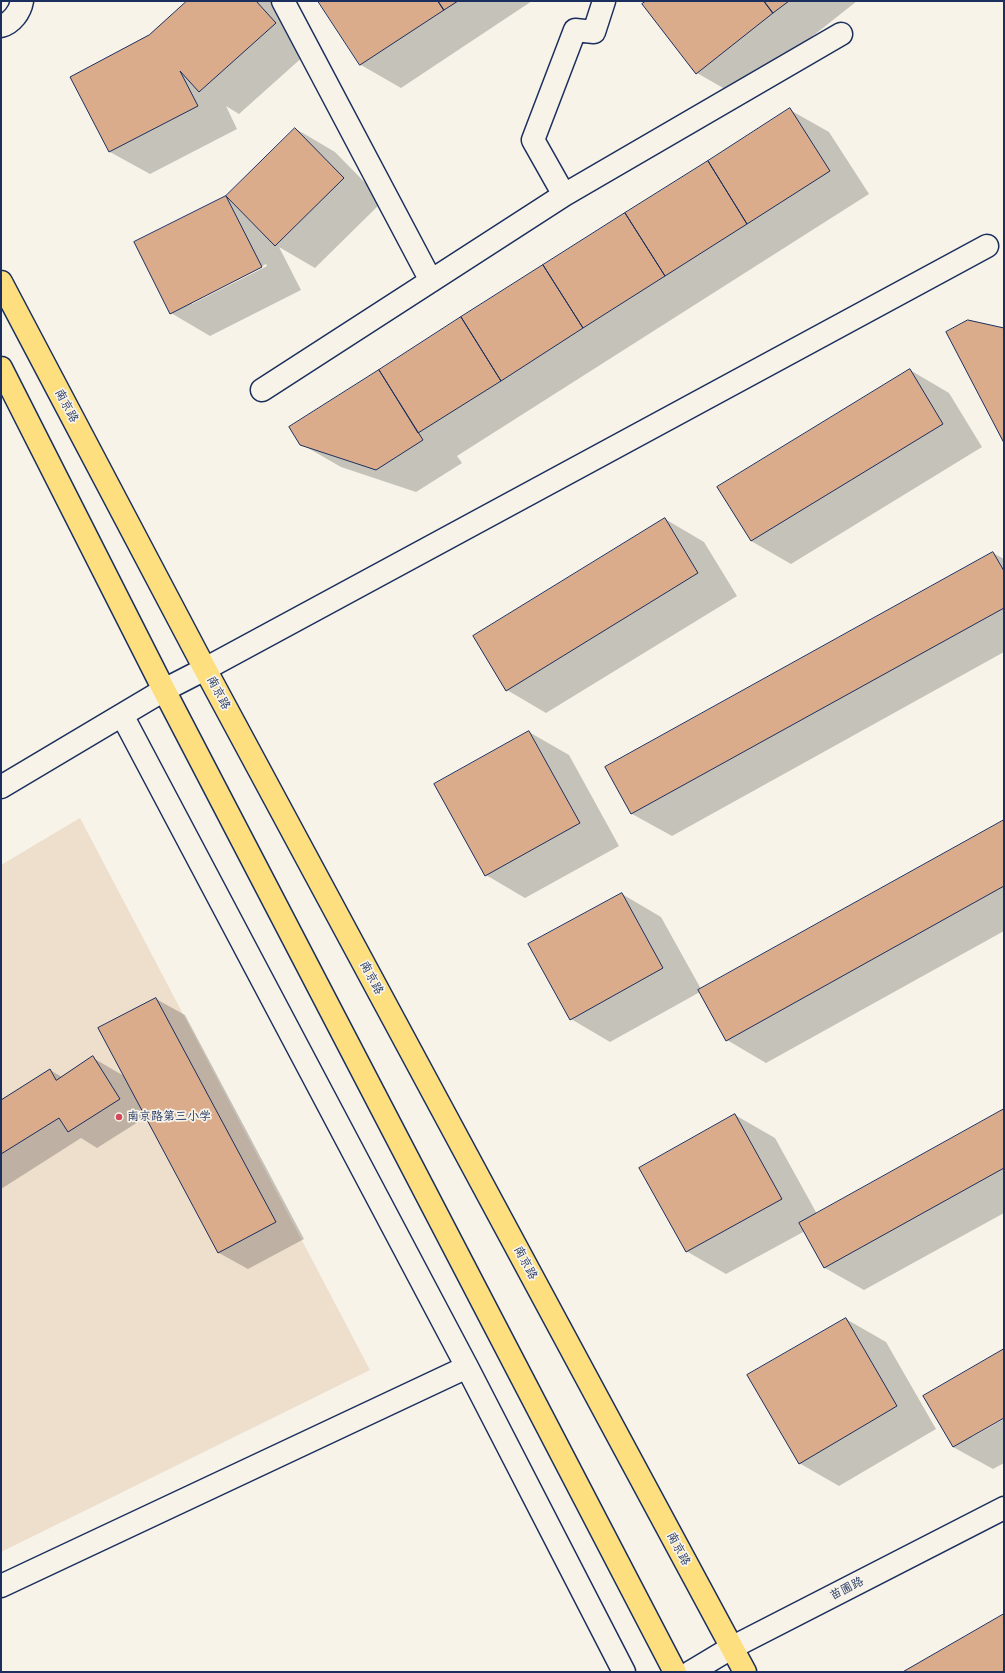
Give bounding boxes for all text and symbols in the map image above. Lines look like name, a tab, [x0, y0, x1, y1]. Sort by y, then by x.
street label: 南京路	[51, 387, 81, 425]
street label: 南京路	[203, 674, 233, 712]
street label: 南京路	[356, 959, 386, 997]
place label: 南京路第三小学	[127, 1110, 211, 1124]
marker: 南京路第三小学	[114, 1112, 124, 1122]
street label: 南京路	[510, 1244, 540, 1282]
street label: 南京路	[663, 1530, 693, 1568]
street label: 苗圃路	[828, 1574, 866, 1604]

